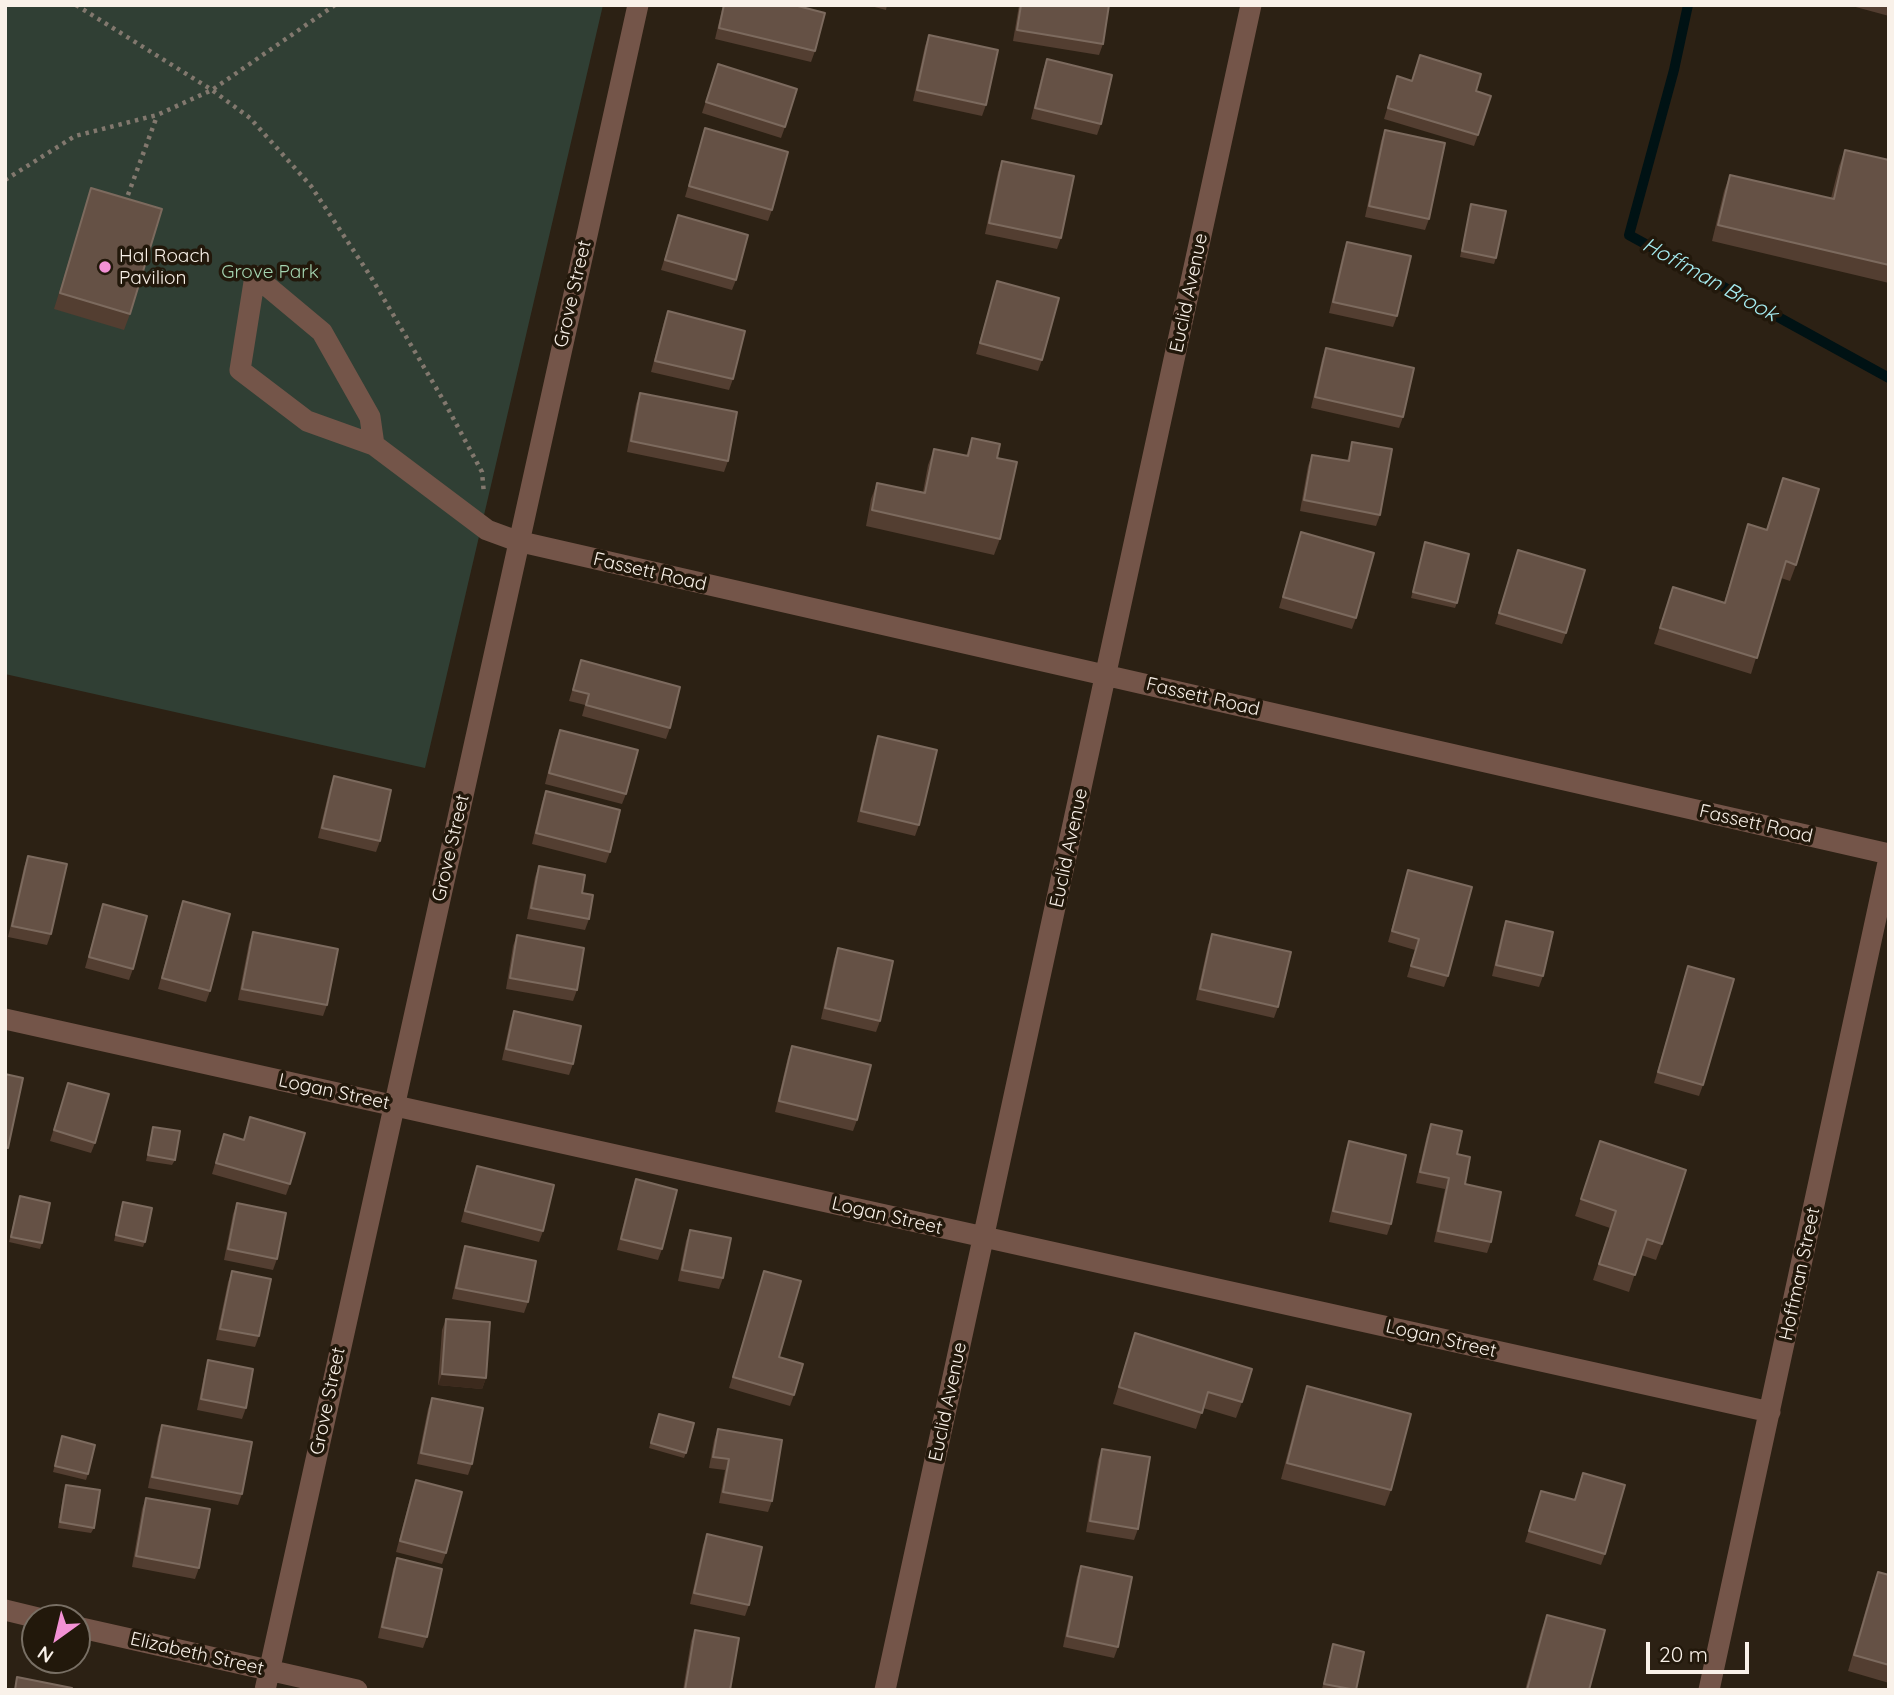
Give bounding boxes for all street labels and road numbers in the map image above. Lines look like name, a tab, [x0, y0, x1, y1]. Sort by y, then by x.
street label: Euclid Avenue	[1165, 231, 1213, 355]
street label: Grove Street	[550, 238, 596, 350]
street label: Fassett Road	[591, 548, 709, 596]
street label: Fassett Road	[1144, 673, 1262, 721]
street label: Euclid Avenue	[1045, 786, 1093, 910]
street label: Grove Street	[428, 792, 474, 904]
street label: Fassett Road	[1697, 800, 1815, 848]
street label: Logan Street	[276, 1069, 392, 1115]
street label: Logan Street	[829, 1192, 945, 1240]
street label: Hoffman Street	[1775, 1205, 1825, 1343]
street label: Logan Street	[1383, 1315, 1499, 1363]
street label: Euclid Avenue	[924, 1340, 972, 1464]
street label: Grove Street	[305, 1345, 351, 1457]
street label: Elizabeth Street	[128, 1628, 266, 1680]

